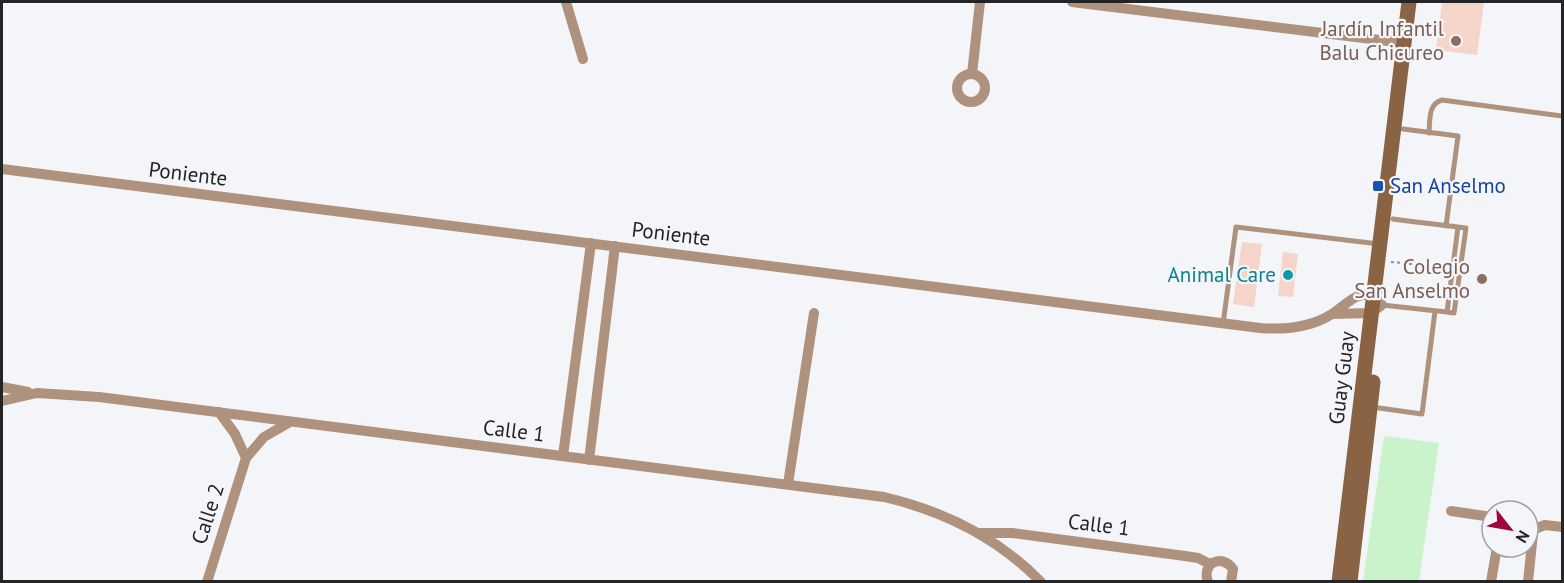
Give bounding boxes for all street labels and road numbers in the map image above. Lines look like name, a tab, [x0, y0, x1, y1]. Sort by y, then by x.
street label: Poniente	[147, 155, 229, 192]
street label: Poniente	[630, 215, 712, 252]
street label: Guay Guay	[1322, 330, 1361, 426]
street label: Calle 1	[482, 413, 546, 448]
street label: Calle 2	[185, 480, 230, 548]
street label: Calle 1	[1067, 507, 1131, 542]

